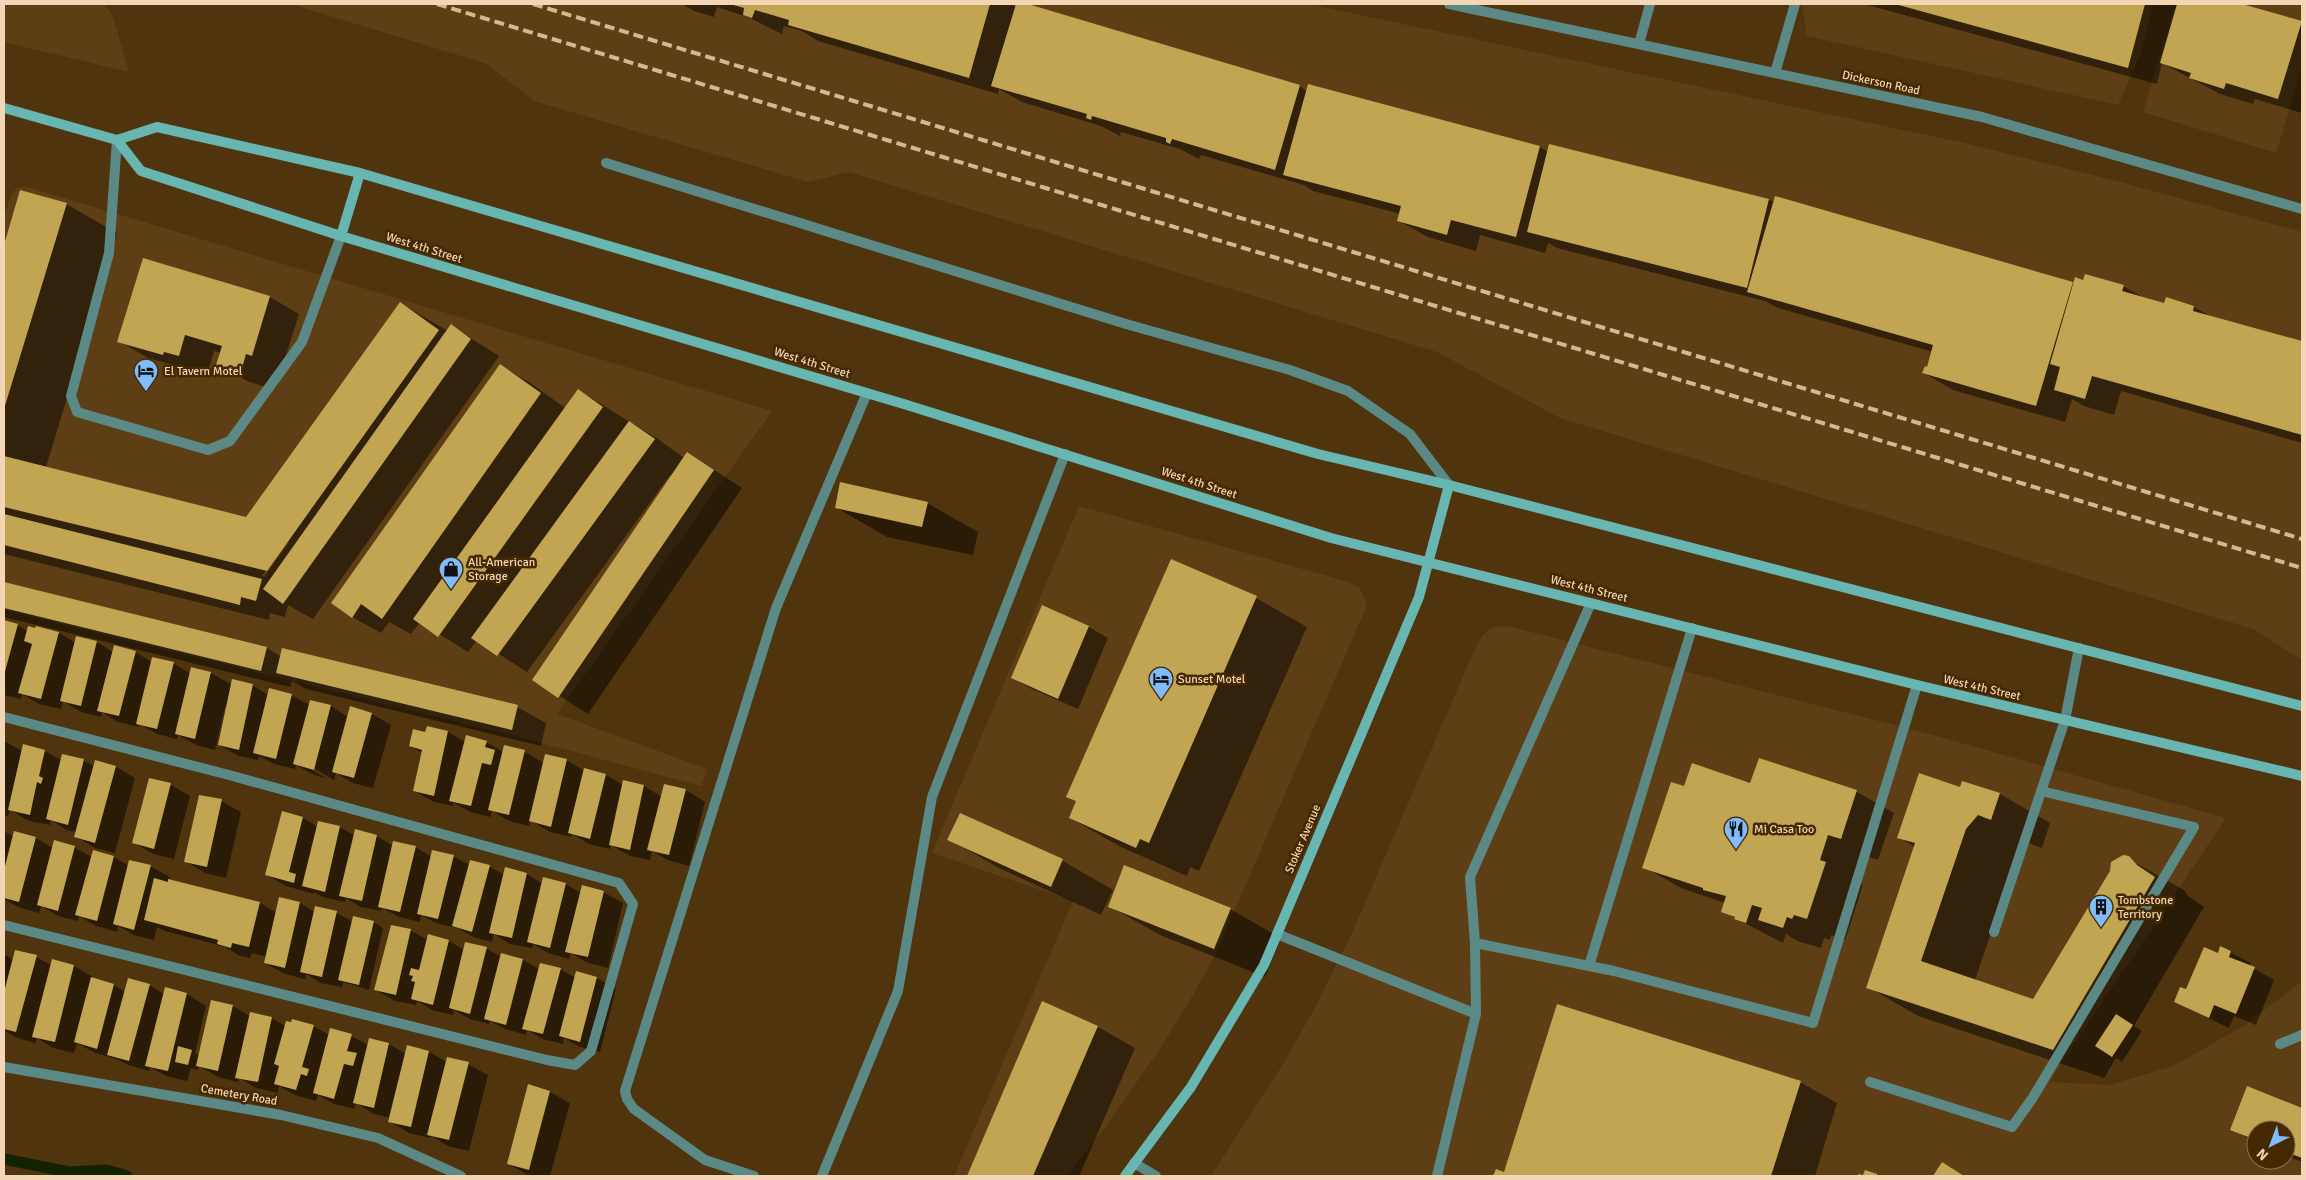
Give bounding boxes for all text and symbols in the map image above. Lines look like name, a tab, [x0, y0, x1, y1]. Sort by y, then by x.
street label: Dickerson Road	[1841, 67, 1921, 99]
street label: West 4th Street	[384, 229, 464, 267]
street label: West 4th Street	[772, 344, 852, 382]
hotel icon: El Tavern Motel	[133, 358, 159, 392]
place label: El Tavern Motel	[164, 364, 243, 379]
street label: West 4th Street	[1159, 464, 1239, 502]
place label: All-American Storage	[468, 555, 535, 584]
shop icon: All-American Storage	[438, 556, 464, 590]
street label: West 4th Street	[1549, 572, 1629, 606]
hotel icon: Sunset Motel	[1148, 666, 1174, 700]
place label: Sunset Motel	[1178, 672, 1246, 687]
street label: West 4th Street	[1942, 672, 2022, 704]
street label: Stoker Avenue	[1282, 802, 1324, 876]
restaurant icon: Mi Casa Too	[1723, 816, 1749, 850]
place label: Mi Casa Too	[1754, 822, 1814, 837]
place label: Tombstone Territory	[2118, 893, 2173, 922]
building icon: Tombstone Territory	[2088, 894, 2114, 928]
street label: Cemetery Road	[200, 1081, 278, 1109]
north arrow	[2246, 1120, 2296, 1170]
text: N	[2253, 1145, 2272, 1164]

